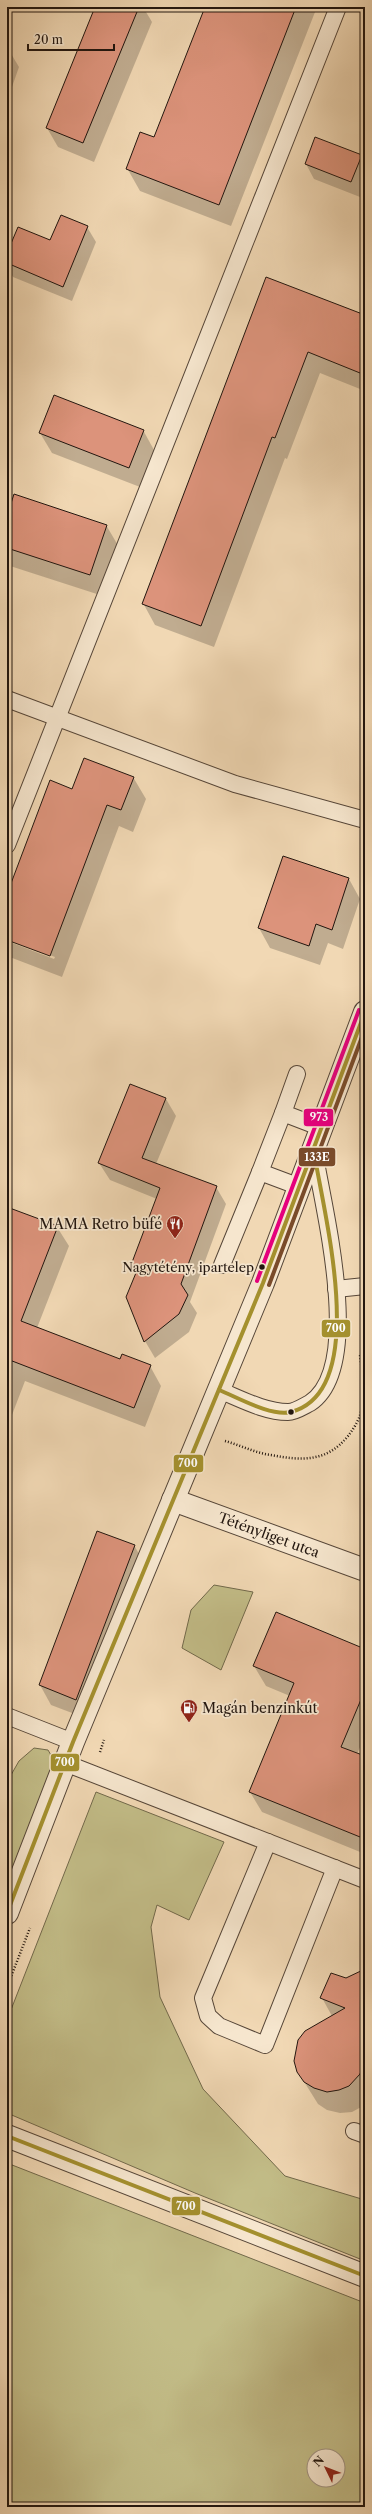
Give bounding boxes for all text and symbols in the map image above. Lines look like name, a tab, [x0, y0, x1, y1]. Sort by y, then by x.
scale bar	[28, 26, 114, 52]
text: 20 m	[34, 32, 63, 47]
line badge: 973	[303, 1108, 334, 1127]
text: 973	[310, 1110, 328, 1124]
line badge: 133E	[298, 1147, 336, 1167]
text: 133E	[304, 1150, 330, 1164]
restaurant icon: MAMA Retro büfé	[165, 1214, 185, 1239]
place label: MAMA Retro büfé	[39, 1215, 162, 1233]
place label: Nagytétény, ipartelep	[122, 1259, 254, 1275]
marker: Nagytétény, ipartelep	[257, 1262, 267, 1272]
line badge: 700	[321, 1319, 351, 1338]
text: 700	[326, 1321, 346, 1335]
unlabelled marker	[286, 1407, 296, 1417]
line badge: 700	[173, 1454, 204, 1473]
text: 700	[178, 1456, 198, 1470]
street label: Tétényliget utca	[216, 1508, 323, 1562]
fuel station icon: Magán benzinkút	[179, 1698, 199, 1723]
place label: Magán benzinkút	[202, 1699, 317, 1717]
line badge: 700	[50, 1753, 80, 1772]
text: 700	[55, 1755, 75, 1769]
line badge: 700	[171, 2196, 201, 2216]
text: 700	[176, 2199, 196, 2213]
north arrow	[306, 2448, 346, 2488]
text: N	[310, 2453, 327, 2469]

